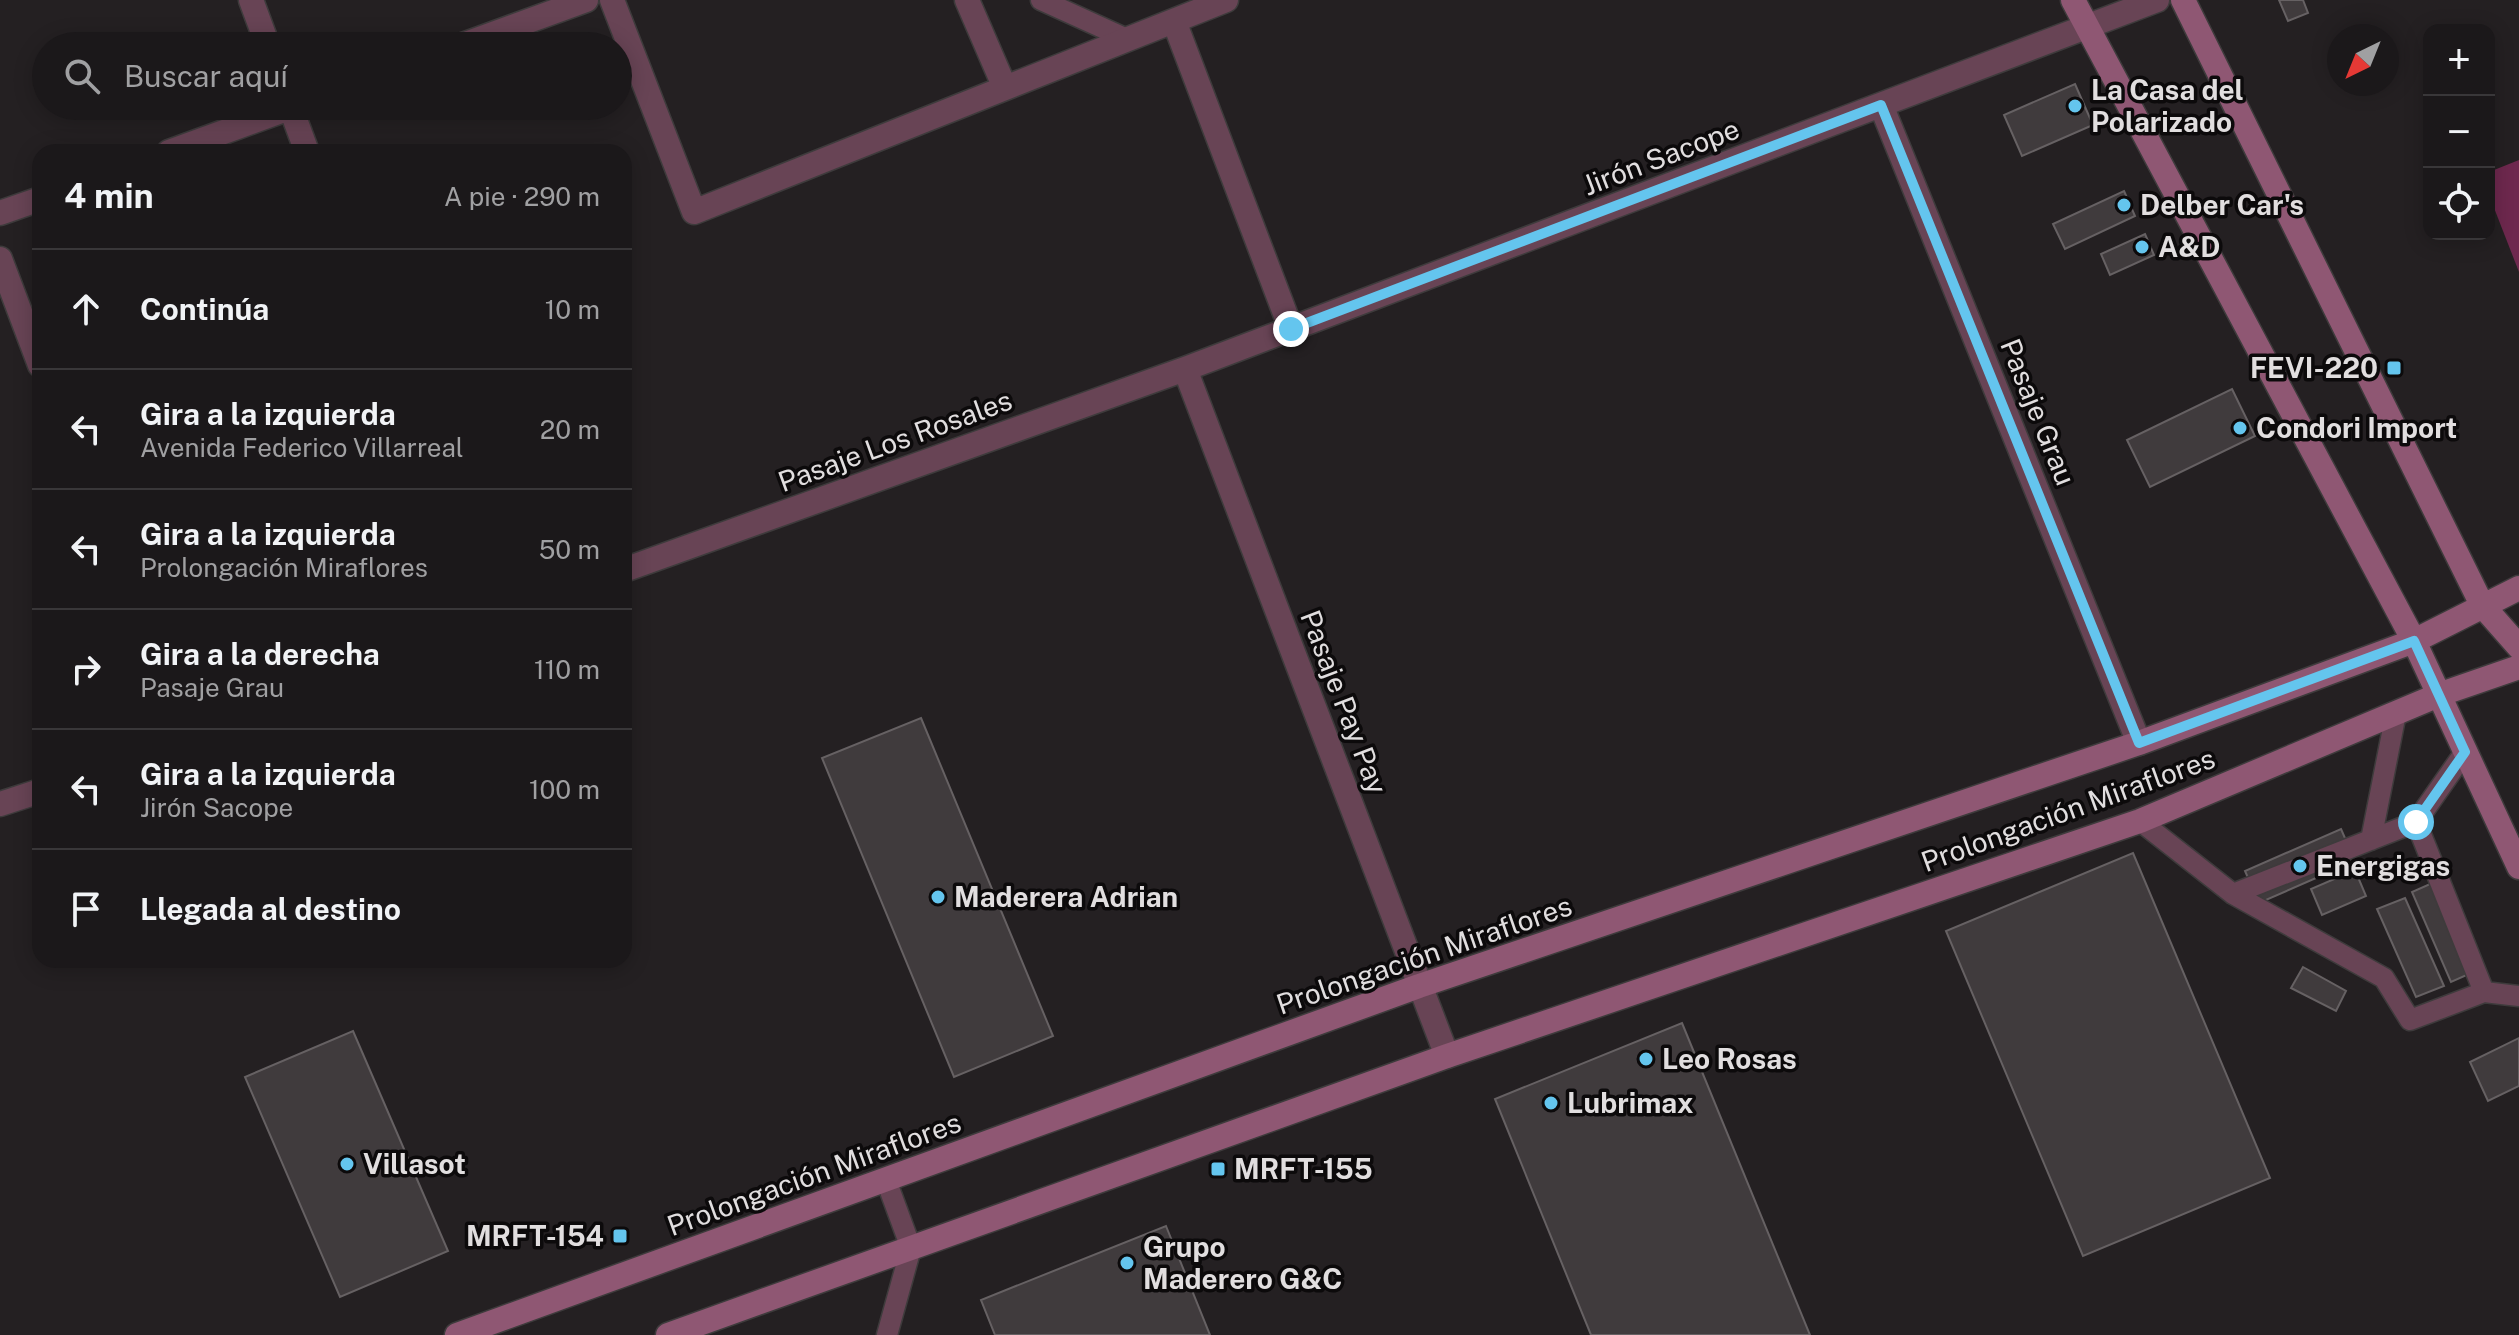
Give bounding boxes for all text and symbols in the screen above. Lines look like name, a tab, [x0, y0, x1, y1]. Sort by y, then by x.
north arrow	[2327, 24, 2399, 96]
map controls	[2423, 24, 2495, 240]
button: +	[2423, 24, 2495, 96]
search box	[32, 32, 632, 120]
icon: search	[60, 54, 104, 98]
text: Buscar aquí	[124, 58, 288, 94]
place label: La Casa del Polarizado	[2091, 73, 2244, 138]
button: −	[2423, 96, 2495, 168]
marker: La Casa del Polarizado	[2066, 97, 2084, 115]
street label: Jirón Sacope	[1578, 112, 1744, 202]
button: locate	[2423, 168, 2495, 240]
text: 4 min	[64, 176, 154, 216]
text: A pie · 290 m	[444, 181, 600, 212]
place label: Delber Car's	[2140, 188, 2304, 221]
marker: Delber Car's	[2115, 196, 2133, 214]
place label: A&D	[2158, 230, 2220, 263]
marker: A&D	[2133, 238, 2151, 256]
icon: ahead	[64, 287, 108, 331]
text: Continúa	[140, 291, 269, 327]
text: 10 m	[545, 294, 600, 325]
route end	[1273, 311, 1309, 347]
street label: Pasaje Grau	[1994, 334, 2083, 490]
place label: FEVI-220	[2250, 351, 2378, 384]
marker: FEVI-220	[2385, 359, 2403, 377]
street label: Pasaje Los Rosales	[773, 383, 1016, 498]
text: Gira a la izquierda	[140, 396, 396, 432]
icon: left	[64, 407, 108, 451]
place label: Condori Import	[2256, 411, 2457, 444]
text: 20 m	[540, 414, 600, 445]
marker: Condori Import	[2231, 419, 2249, 437]
text: Avenida Federico Villarreal	[140, 432, 464, 463]
text: Gira a la izquierda	[140, 516, 396, 552]
icon: left	[64, 527, 108, 571]
text: 50 m	[539, 534, 600, 565]
text: Prolongación Miraflores	[140, 552, 428, 583]
street label: Pasaje Pay Pay	[1294, 605, 1395, 798]
text: Gira a la derecha	[140, 636, 380, 672]
icon: right	[64, 647, 108, 691]
text: 110 m	[534, 654, 600, 685]
text: Pasaje Grau	[140, 672, 284, 703]
street label: Prolongación Miraflores	[1917, 741, 2219, 878]
text: Gira a la izquierda	[140, 756, 396, 792]
icon: left	[64, 767, 108, 811]
text: 100 m	[529, 774, 600, 805]
text: Jirón Sacope	[140, 792, 293, 823]
route start	[2398, 804, 2434, 840]
place label: Energigas	[2316, 849, 2450, 882]
marker: Energigas	[2291, 857, 2309, 875]
place label: Maderera Adrian	[954, 880, 1178, 913]
icon: arrive	[64, 887, 108, 931]
marker: Maderera Adrian	[929, 888, 947, 906]
street label: Prolongación Miraflores	[1272, 888, 1576, 1021]
text: Llegada al destino	[140, 891, 401, 927]
place label: Leo Rosas	[1662, 1042, 1797, 1075]
marker: Leo Rosas	[1637, 1050, 1655, 1068]
place label: Lubrimax	[1567, 1086, 1693, 1119]
marker: Lubrimax	[1542, 1094, 1560, 1112]
street label: Prolongación Miraflores	[663, 1105, 965, 1242]
place label: Villasot	[363, 1147, 466, 1180]
place label: MRFT-155	[1234, 1152, 1373, 1185]
marker: Villasot	[338, 1155, 356, 1173]
marker: MRFT-155	[1209, 1160, 1227, 1178]
place label: MRFT-154	[466, 1219, 604, 1252]
marker: MRFT-154	[611, 1227, 629, 1245]
place label: Grupo Maderero G&C	[1143, 1230, 1342, 1295]
marker: Grupo Maderero G&C	[1118, 1254, 1136, 1272]

